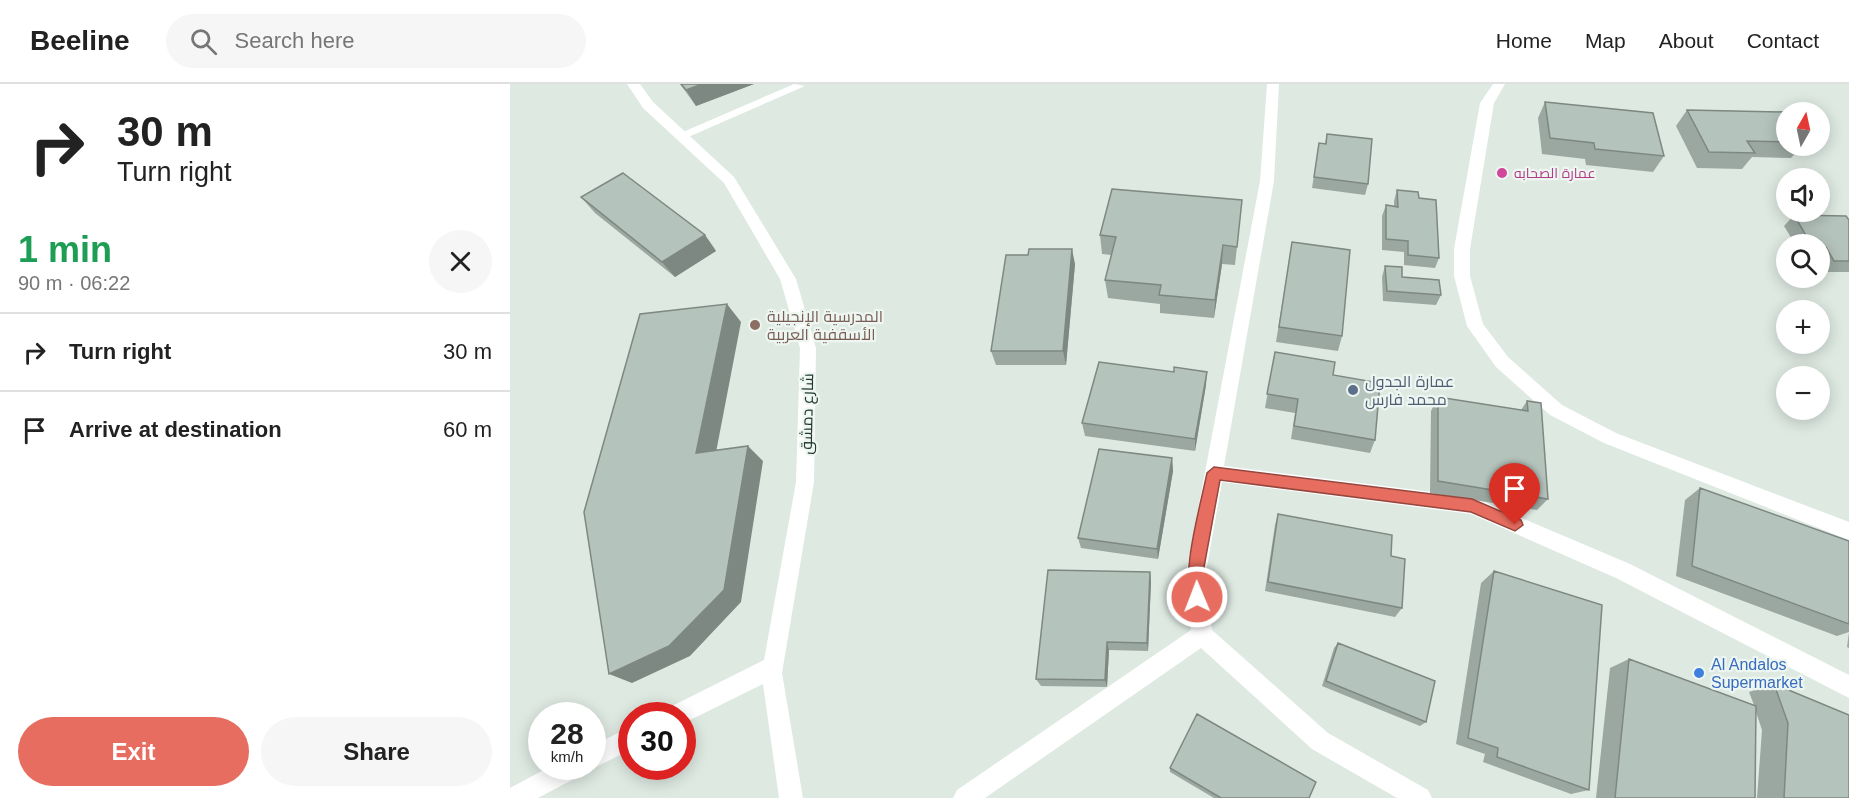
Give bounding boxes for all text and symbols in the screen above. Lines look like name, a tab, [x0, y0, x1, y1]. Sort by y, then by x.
search box	[166, 14, 586, 68]
text: Beeline	[30, 25, 130, 56]
icon: search	[187, 25, 220, 58]
text: Search here	[235, 28, 354, 53]
text: Home	[1496, 29, 1552, 52]
text: Map	[1585, 29, 1626, 52]
text: About	[1659, 29, 1714, 52]
text: Contact	[1747, 29, 1819, 52]
north arrow	[1776, 102, 1830, 156]
map controls	[1776, 102, 1830, 420]
icon: right	[18, 108, 96, 186]
text: 30 m	[117, 108, 213, 155]
text: Turn right	[117, 157, 232, 187]
place label: عمارة الصحابه	[1514, 165, 1596, 181]
marker: عمارة الصحابه	[1495, 166, 1509, 180]
button: sound	[1776, 168, 1830, 222]
text: 1 min	[18, 229, 112, 270]
button: close	[429, 230, 492, 293]
button: search	[1776, 234, 1830, 288]
text: 90 m · 06:22	[18, 272, 130, 294]
button: +	[1776, 300, 1830, 354]
place label: المدرسية الإنجيلية الأسقفية العربية	[767, 308, 883, 344]
marker: المدرسية الإنجيلية الأسقفية العربية	[748, 318, 762, 332]
icon: right	[18, 336, 51, 369]
text: Turn right	[69, 339, 171, 364]
text: 30 m	[443, 339, 492, 364]
button: −	[1776, 366, 1830, 420]
street label: شارع دمشق	[798, 373, 819, 455]
place label: عمارة الجدول محمد فارس	[1365, 373, 1454, 410]
marker: عمارة الجدول محمد فارس	[1346, 383, 1360, 397]
icon: arrive	[18, 414, 51, 447]
text: Arrive at destination	[69, 417, 282, 442]
text: 60 m	[443, 417, 492, 442]
pin	[1489, 463, 1540, 525]
icon: arrive	[1498, 472, 1531, 505]
position arrow	[1165, 565, 1229, 629]
place label: Al Andalos Supermarket	[1711, 656, 1803, 691]
marker: Al Andalos Supermarket	[1692, 666, 1706, 680]
speed limit sign: 30	[618, 702, 696, 780]
button: Exit	[18, 717, 249, 786]
button: Share	[261, 717, 492, 786]
text: 28	[550, 717, 584, 750]
text: km/h	[551, 748, 583, 765]

